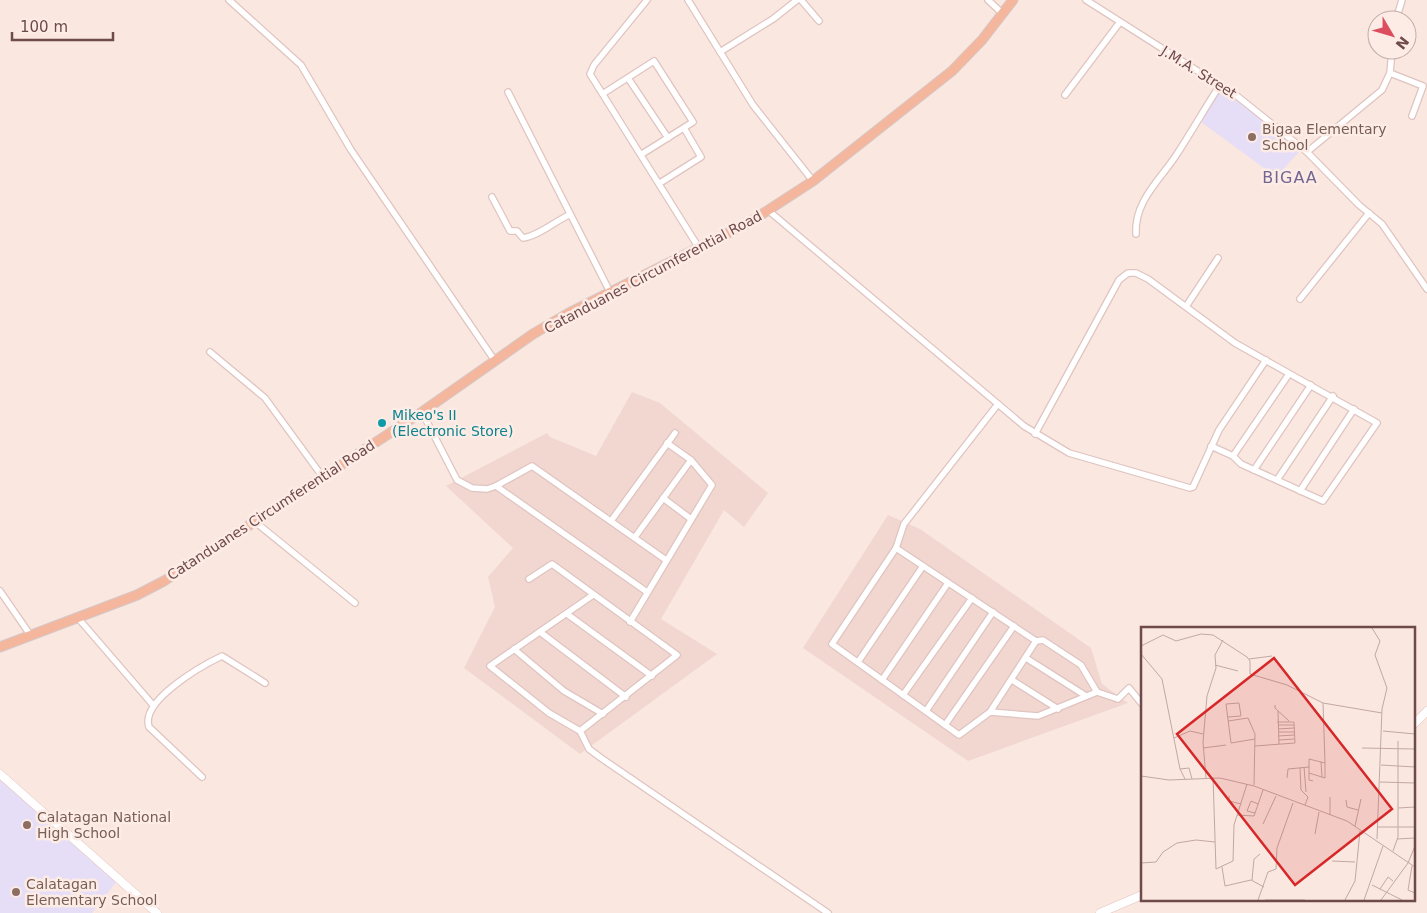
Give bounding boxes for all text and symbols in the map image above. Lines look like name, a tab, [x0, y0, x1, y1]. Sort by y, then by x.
scale bar	[12, 10, 114, 42]
north arrow	[1367, 10, 1417, 60]
text: 100 m	[20, 18, 68, 36]
text: N	[1392, 33, 1412, 53]
street label: J.M.A. Street	[1157, 42, 1240, 102]
place label: Bigaa Elementary School	[1262, 121, 1387, 153]
marker: Bigaa Elementary School	[1246, 131, 1258, 143]
district label: BIGAA	[1262, 168, 1318, 187]
street label: Catanduanes Circumferential Road	[541, 208, 765, 336]
place label: Mikeo's II (Electronic Store)	[392, 407, 513, 439]
marker: Mikeo's II (Electronic Store)	[376, 417, 388, 429]
street label: Catanduanes Circumferential Road	[164, 437, 378, 583]
inset map	[1141, 627, 1414, 900]
place label: Calatagan National High School	[37, 809, 171, 841]
marker: Calatagan National High School	[21, 819, 33, 831]
place label: Calatagan Elementary School	[26, 876, 158, 908]
marker: Calatagan Elementary School	[10, 886, 22, 898]

